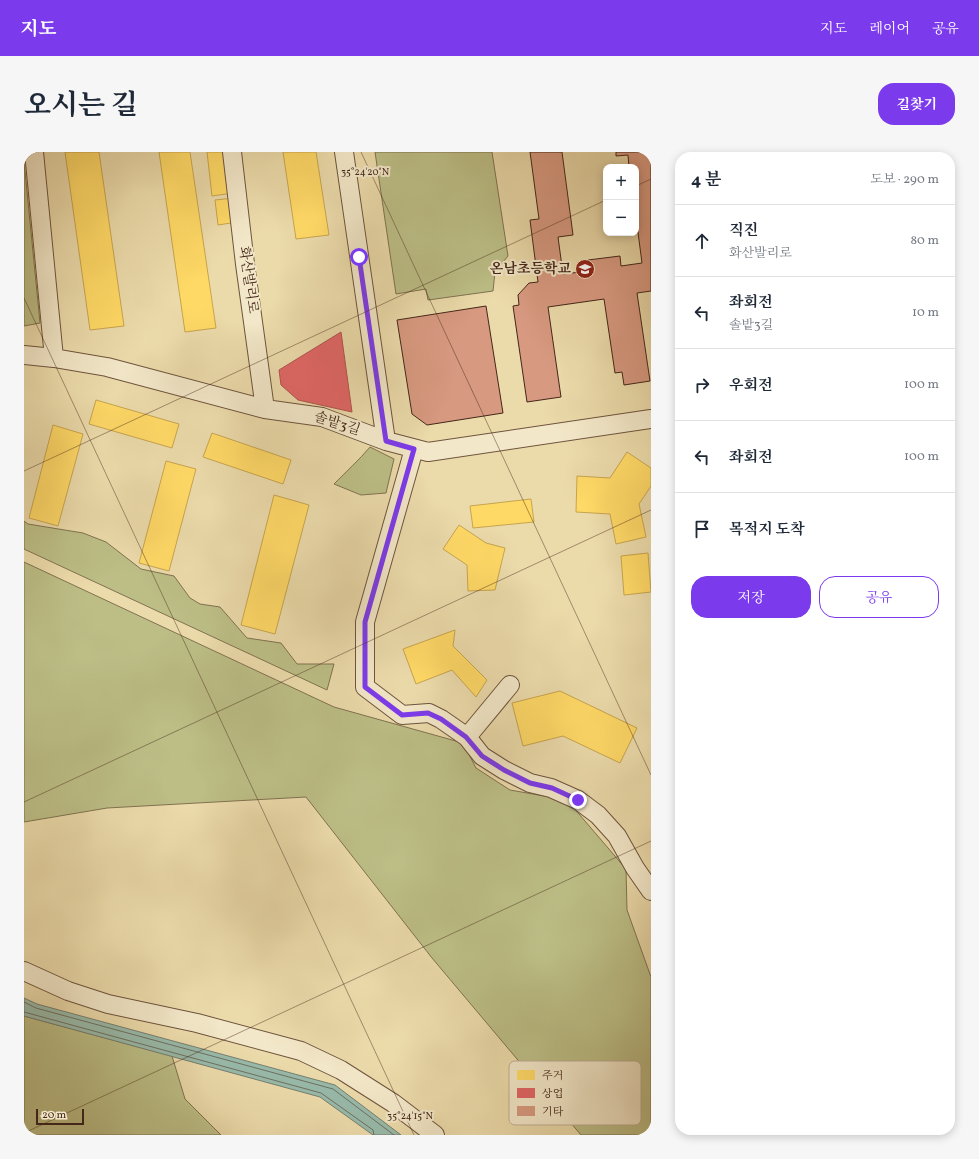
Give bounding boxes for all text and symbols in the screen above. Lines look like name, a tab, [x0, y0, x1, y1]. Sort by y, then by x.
text: 지도	[20, 17, 57, 43]
text: 지도	[820, 20, 847, 39]
text: 레이어	[869, 20, 910, 39]
text: 공유	[932, 20, 959, 39]
button: 길찾기	[878, 83, 955, 125]
text: 오시는 길	[24, 87, 138, 126]
map controls	[603, 164, 639, 236]
button: +	[603, 164, 639, 200]
text: 35°24'20"N	[341, 165, 390, 179]
text: 4 분	[691, 169, 721, 192]
text: 도보 · 290 m	[870, 171, 939, 189]
button: −	[603, 200, 639, 236]
text: 직진	[729, 221, 758, 242]
icon: ahead	[691, 230, 713, 252]
text: 80 m	[910, 232, 939, 250]
street label: 화산발리로	[234, 245, 262, 315]
text: 화산발리로	[729, 245, 792, 263]
route start	[350, 248, 368, 266]
school or university icon: 온남초등학교	[574, 258, 596, 280]
place label: 온남초등학교	[490, 260, 571, 279]
text: 좌회전	[729, 293, 772, 314]
icon: left	[691, 302, 713, 324]
text: 10 m	[912, 304, 939, 322]
text: 솔밭3길	[729, 317, 773, 335]
icon: right	[691, 374, 713, 396]
text: 우회전	[729, 376, 772, 397]
text: 100 m	[904, 376, 939, 394]
street label: 솔밭3길	[311, 408, 363, 440]
icon: left	[691, 446, 713, 468]
text: 좌회전	[729, 448, 772, 469]
text: 100 m	[904, 448, 939, 466]
icon: arrive	[691, 518, 713, 540]
text: 목적지 도착	[729, 520, 804, 541]
button: 저장	[691, 576, 811, 618]
button: 공유	[819, 576, 939, 618]
route end	[569, 791, 587, 809]
legend	[509, 1061, 641, 1125]
text: 주거	[542, 1069, 563, 1084]
text: 상업	[542, 1087, 563, 1102]
text: 기타	[542, 1105, 564, 1120]
scale bar	[36, 1107, 84, 1126]
text: 20 m	[42, 1108, 66, 1123]
text: 35°24'15"N	[387, 1109, 433, 1123]

